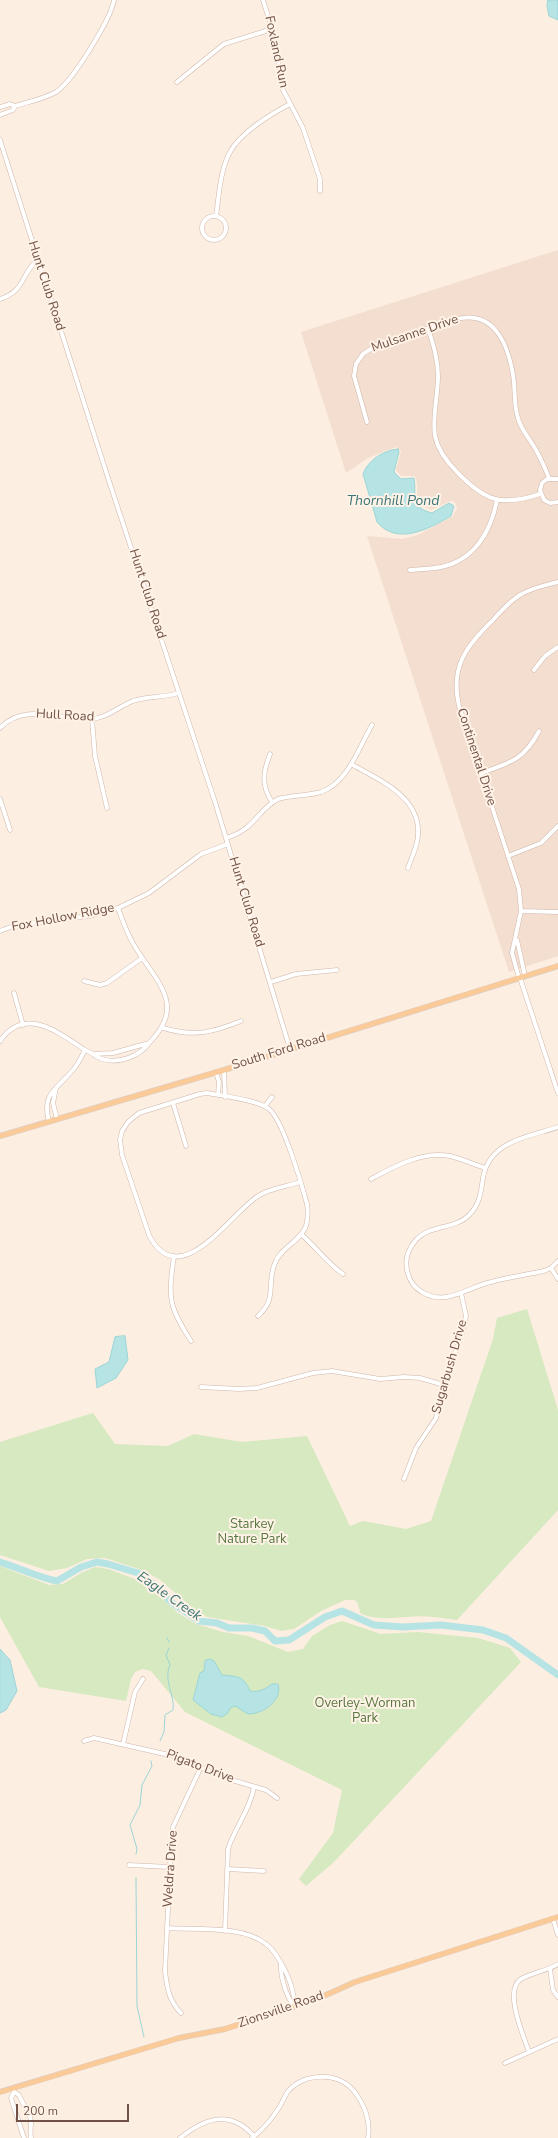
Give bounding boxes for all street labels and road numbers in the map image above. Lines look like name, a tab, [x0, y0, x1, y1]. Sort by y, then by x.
street label: Foxland Run	[261, 15, 291, 89]
street label: Hunt Club Road	[24, 239, 68, 333]
street label: Mulsanne Drive	[369, 312, 461, 356]
street label: Hunt Club Road	[125, 547, 169, 641]
street label: Continental Drive	[453, 706, 499, 808]
street label: Hull Road	[35, 707, 95, 725]
street label: Hunt Club Road	[225, 855, 267, 949]
street label: Fox Hollow Ridge	[10, 900, 116, 936]
street label: South Ford Road	[230, 1030, 328, 1074]
street label: Sugarbush Drive	[429, 1318, 471, 1416]
street label: Pigato Drive	[164, 1747, 236, 1787]
street label: Weldra Drive	[161, 1830, 181, 1908]
street label: Zionsville Road	[236, 1988, 326, 2032]

